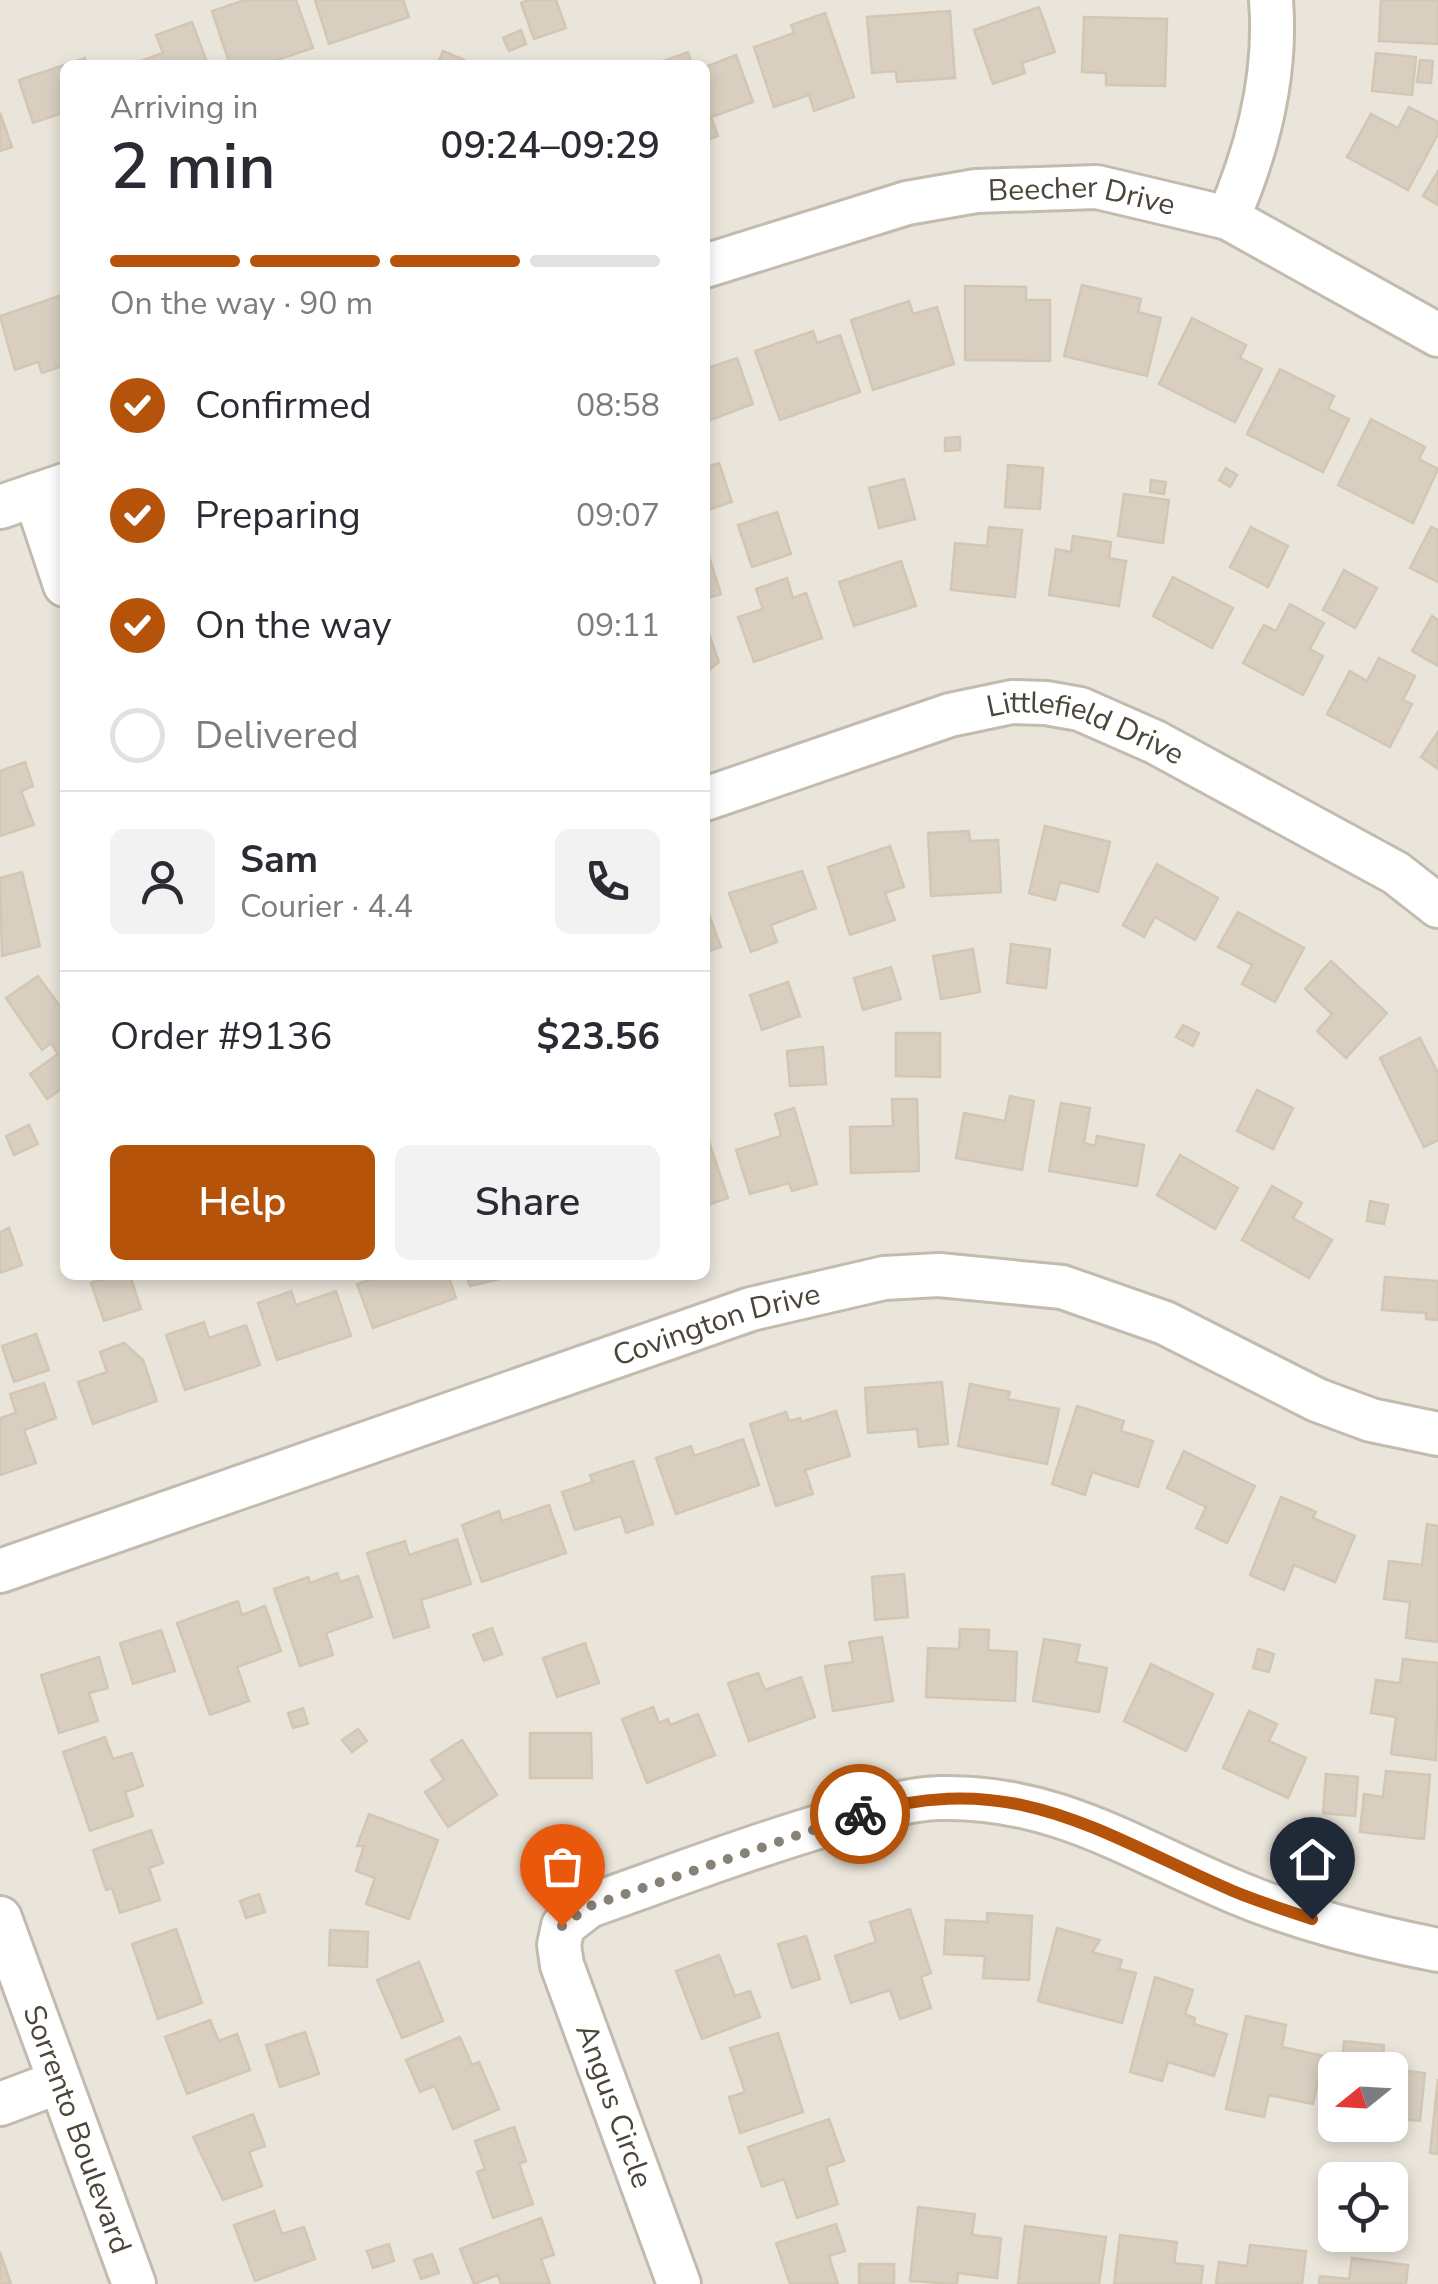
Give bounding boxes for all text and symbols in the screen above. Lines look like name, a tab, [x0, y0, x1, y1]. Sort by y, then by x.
text: Arriving in	[110, 86, 258, 129]
text: 09:24–09:29	[441, 120, 660, 171]
text: 2 min	[110, 122, 276, 211]
street label: Beecher Drive	[987, 166, 1179, 225]
text: On the way · 90 m	[110, 282, 373, 325]
icon: check	[110, 378, 165, 433]
text: Confirmed	[195, 380, 372, 431]
text: 08:58	[576, 384, 660, 427]
icon: check	[110, 488, 165, 543]
text: Preparing	[195, 490, 361, 541]
text: 09:07	[576, 494, 660, 537]
icon: check	[110, 598, 165, 653]
text: On the way	[195, 600, 391, 651]
text: 09:11	[576, 604, 660, 647]
street label: Littlefield Drive	[983, 681, 1191, 775]
text: Delivered	[195, 710, 359, 761]
button: person	[110, 829, 215, 934]
button: phone	[555, 829, 660, 934]
text: Sam	[240, 834, 318, 885]
text: Courier · 4.4	[240, 885, 413, 928]
text: Order #9136	[110, 1011, 332, 1062]
text: $23.56	[537, 1011, 660, 1062]
button: Help	[110, 1145, 375, 1260]
button: Share	[395, 1145, 660, 1260]
street label: Covington Drive	[607, 1273, 824, 1376]
courier	[810, 1764, 910, 1864]
icon: bike	[833, 1787, 888, 1842]
pin	[1270, 1817, 1355, 1920]
pin	[520, 1824, 605, 1927]
icon: home	[1285, 1832, 1340, 1887]
icon: bag	[535, 1839, 590, 1894]
street label: Sorrento Boulevard	[13, 1999, 142, 2259]
street label: Angus Circle	[565, 2018, 663, 2194]
north arrow	[1318, 2052, 1408, 2142]
map controls	[1318, 2052, 1408, 2252]
button: locate	[1318, 2162, 1408, 2252]

